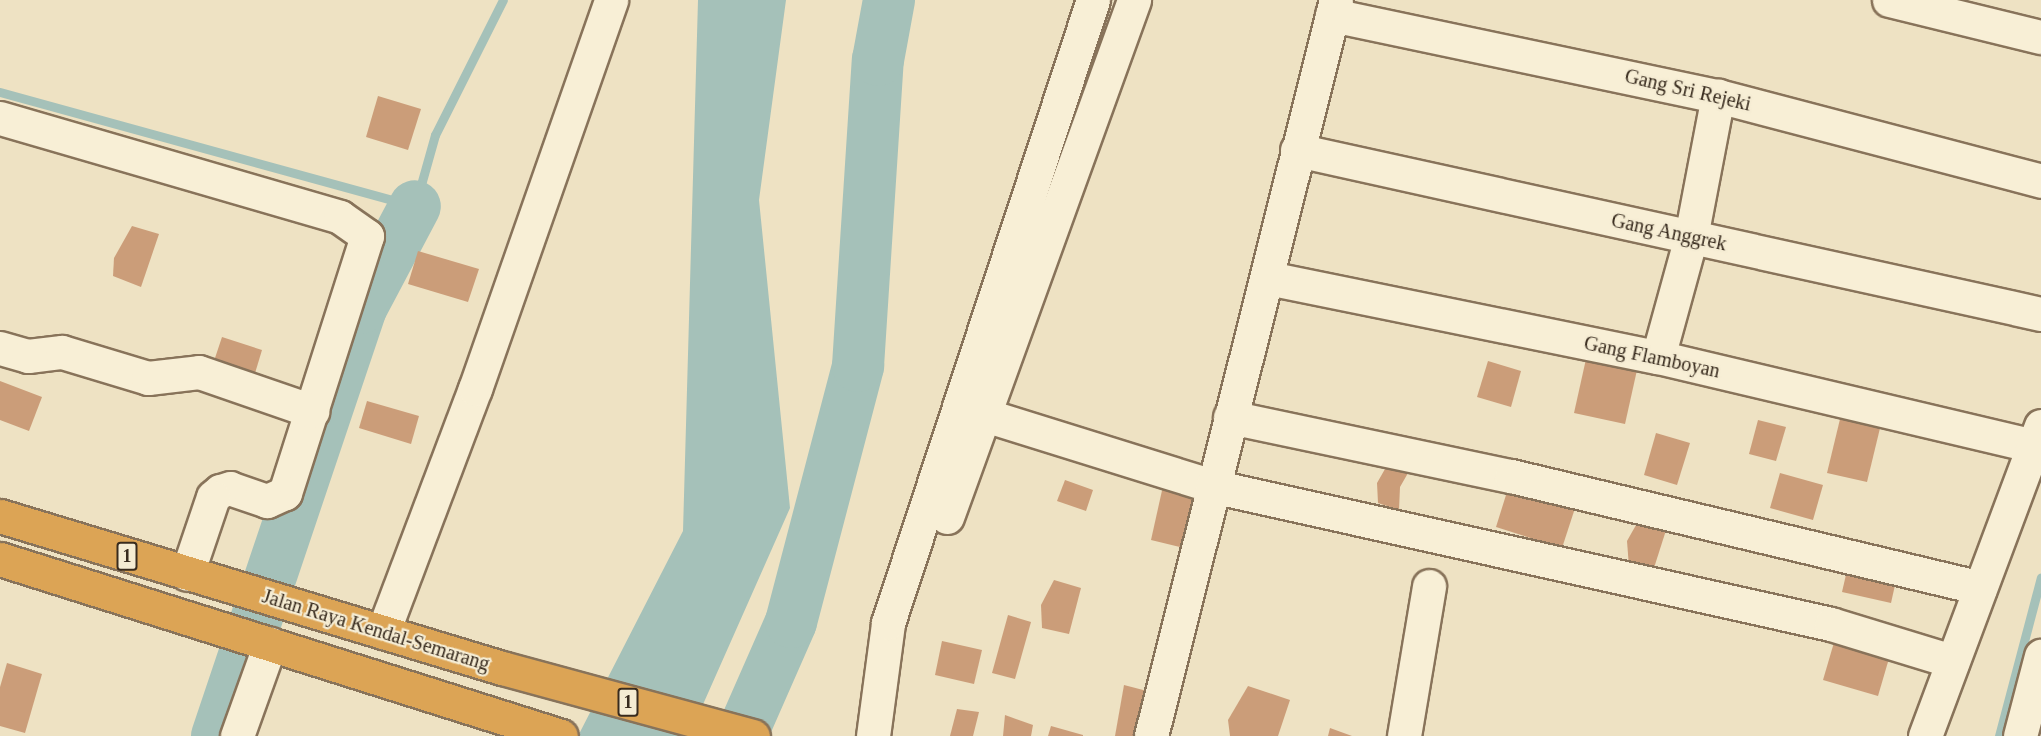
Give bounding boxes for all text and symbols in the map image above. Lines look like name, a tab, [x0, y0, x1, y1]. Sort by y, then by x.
street label: Gang Sri Rejeki	[1623, 64, 1753, 116]
street label: Gang Anggrek	[1609, 208, 1729, 256]
street label: Gang Flamboyan	[1582, 331, 1722, 383]
road number: 1	[116, 541, 138, 571]
street label: Jalan Raya Kendal-Semarang	[259, 584, 493, 676]
road number: 1	[618, 687, 638, 717]

